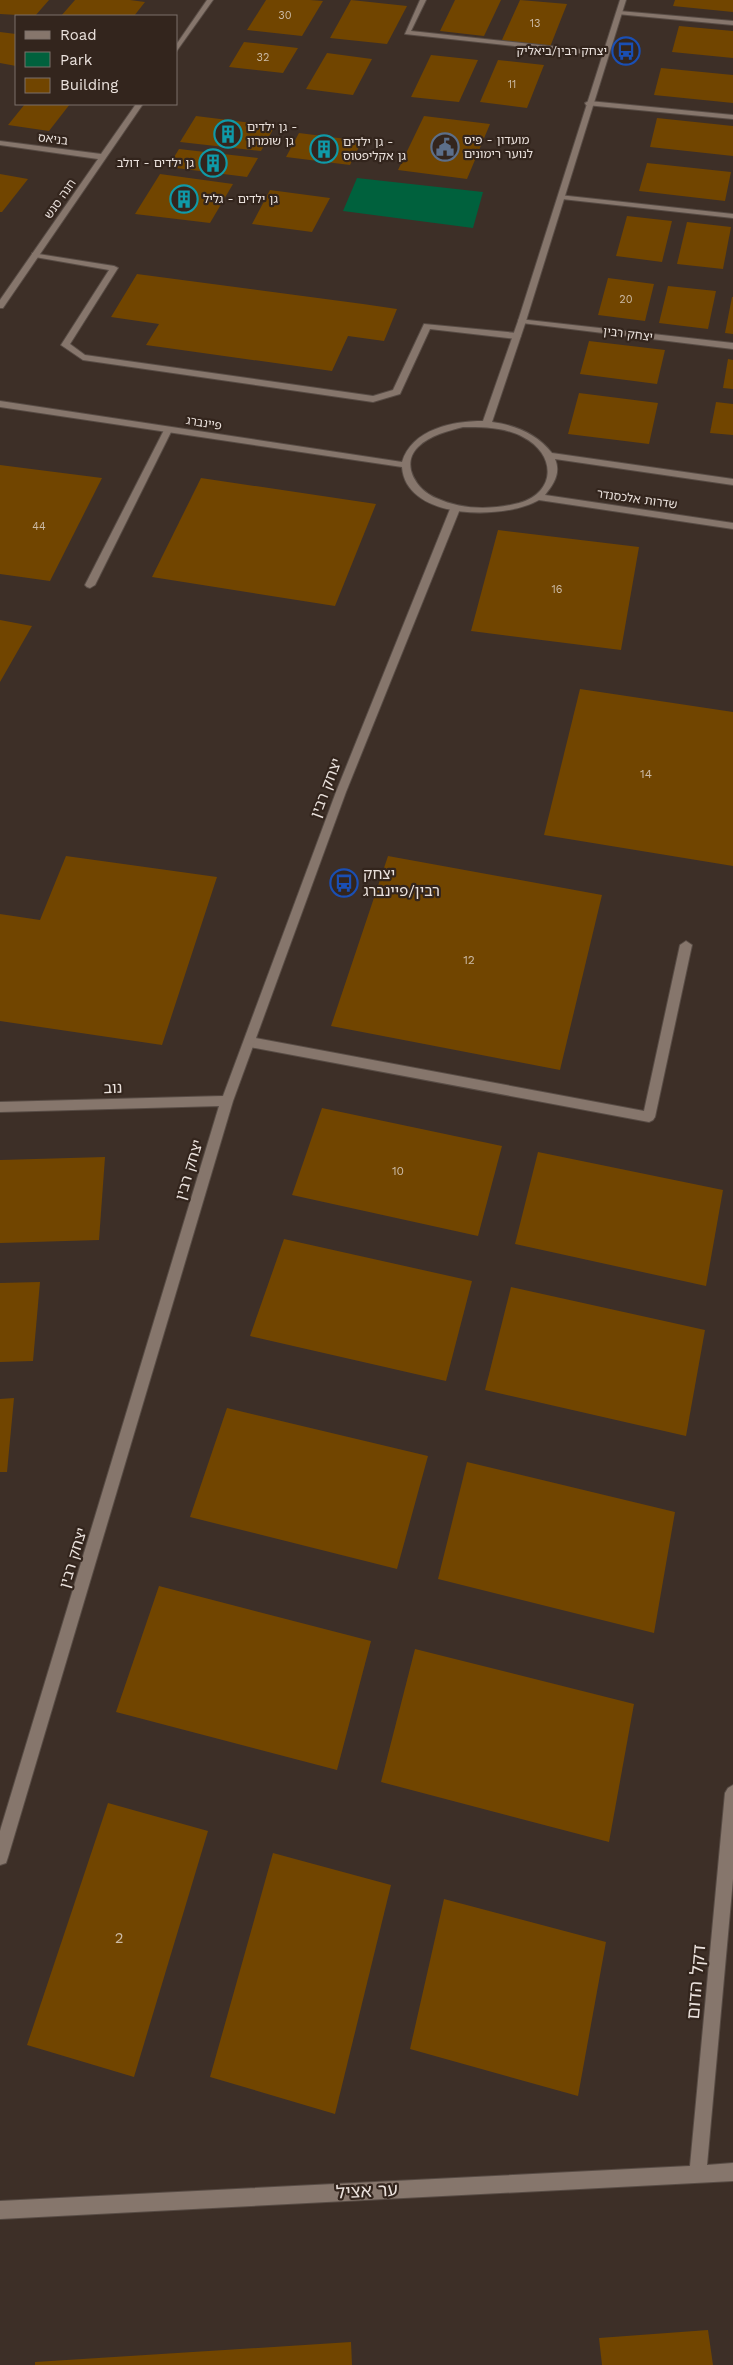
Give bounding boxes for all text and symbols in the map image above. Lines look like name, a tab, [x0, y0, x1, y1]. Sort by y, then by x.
house number: 30	[278, 9, 292, 22]
legend	[15, 15, 178, 105]
house number: 13	[530, 17, 540, 30]
text: Road	[60, 26, 97, 44]
bus stop icon: יצחק רבין/ביאליק	[611, 36, 641, 66]
place label: יצחק רבין/ביאליק	[517, 44, 607, 58]
text: Park	[60, 51, 93, 69]
house number: 32	[257, 51, 269, 64]
text: Building	[60, 76, 118, 94]
house number: 11	[508, 78, 516, 91]
building icon: גן ילדים - גן שומרון	[213, 119, 243, 149]
place label: גן ילדים - גן שומרון	[247, 120, 297, 148]
street label: בניאס	[37, 130, 69, 148]
public building icon: מועדון - פיס לנוער רימונים	[430, 132, 460, 162]
place label: מועדון - פיס לנוער רימונים	[464, 133, 533, 161]
building icon: גן ילדים - גן אקליפטוס	[309, 134, 339, 164]
place label: גן ילדים - גן אקליפטוס	[343, 135, 407, 163]
building icon: גן ילדים - דולב	[198, 148, 228, 178]
place label: גן ילדים - דולב	[117, 156, 195, 170]
street label: חנה סנש	[41, 176, 79, 222]
building icon: גן ילדים - גליל	[169, 184, 199, 214]
place label: גן ילדים - גליל	[203, 192, 278, 206]
house number: 20	[619, 293, 633, 306]
street label: יצחק רבין	[602, 324, 654, 344]
street label: פיינברג	[185, 413, 223, 433]
street label: שדרות אלכסנדר	[596, 486, 678, 512]
house number: 44	[32, 520, 46, 533]
house number: 16	[552, 583, 563, 596]
street label: יצחק רבין	[306, 756, 346, 820]
house number: 14	[640, 767, 652, 781]
place label: יצחק רבין/פיינברג	[363, 865, 440, 900]
bus stop icon: יצחק רבין/פיינברג	[329, 868, 359, 898]
house number: 12	[463, 953, 475, 967]
street label: נוב	[103, 1079, 123, 1097]
street label: יצחק רבין	[171, 1138, 207, 1202]
house number: 10	[392, 1164, 404, 1178]
street label: יצחק רבין	[55, 1526, 91, 1590]
house number: 2	[115, 1929, 123, 1947]
street label: דקל הדום	[682, 1943, 709, 2020]
street label: ער אציל	[335, 2178, 398, 2203]

